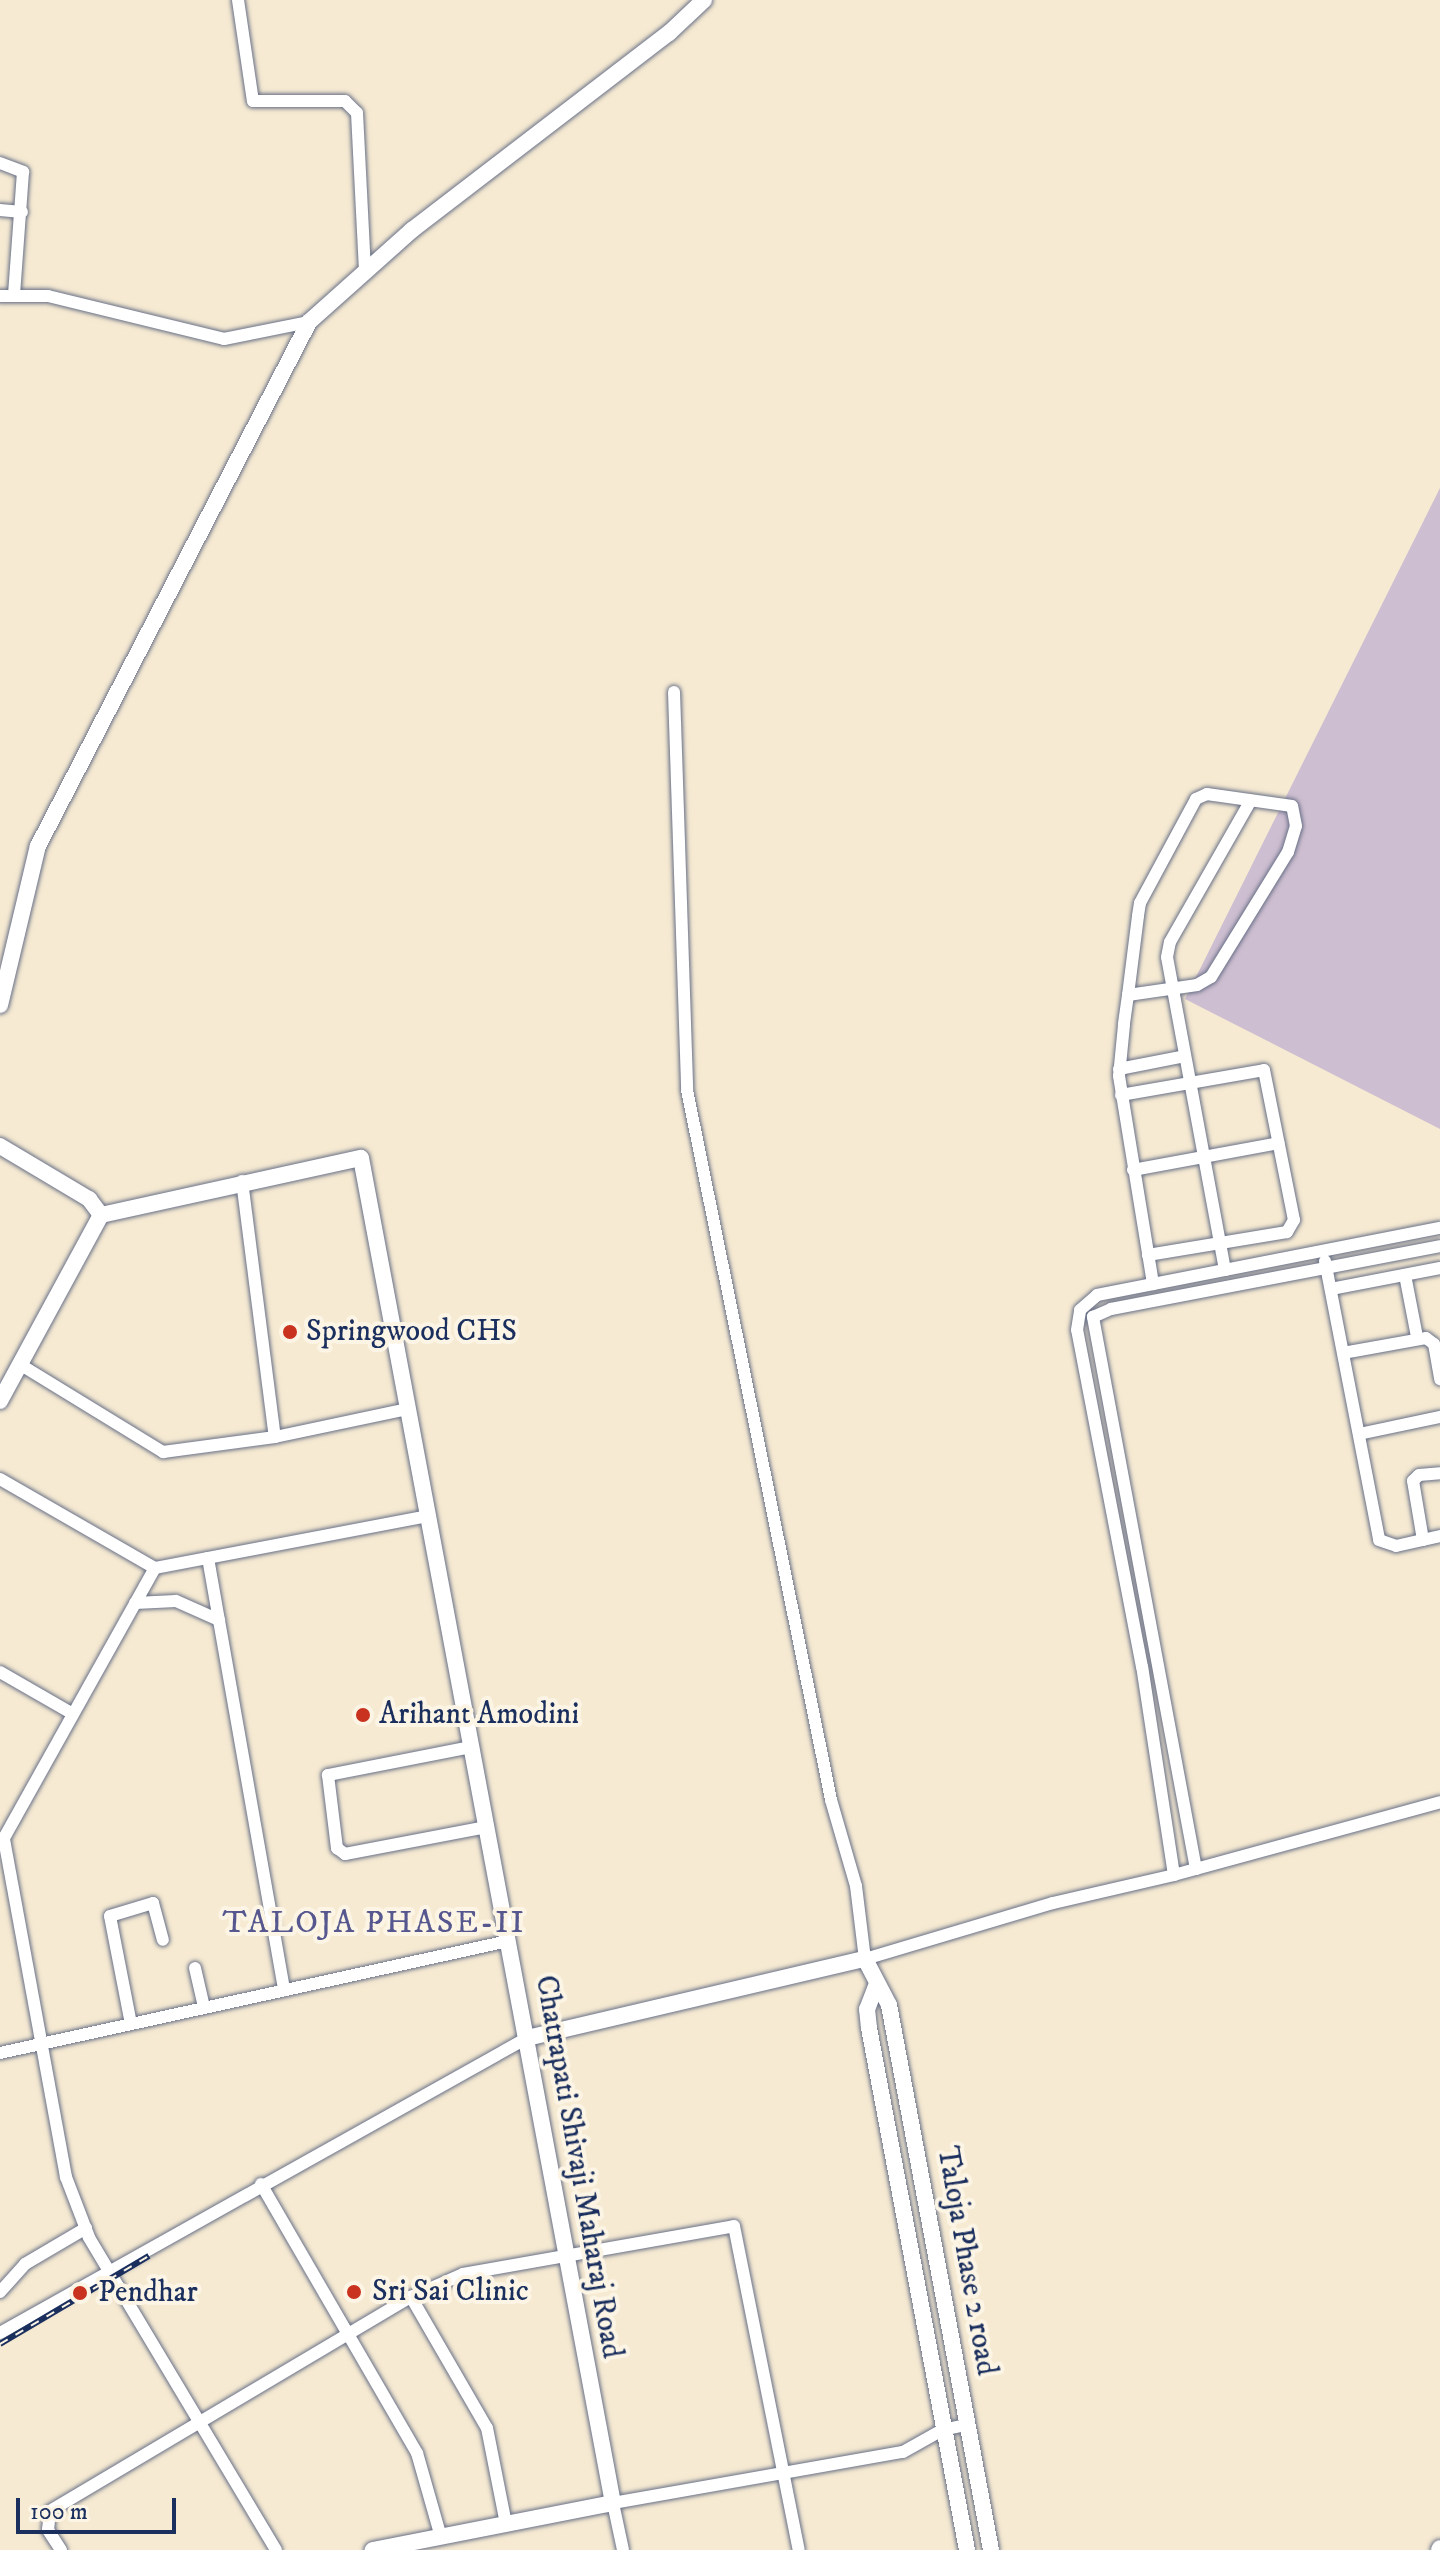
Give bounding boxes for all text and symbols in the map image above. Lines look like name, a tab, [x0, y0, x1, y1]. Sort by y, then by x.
place label: Springwood CHS	[306, 1314, 517, 1350]
marker: Springwood CHS	[281, 1323, 299, 1341]
place label: Arihant Amodini	[379, 1697, 579, 1733]
marker: Arihant Amodini	[354, 1706, 372, 1724]
district label: TALOJA PHASE-II	[222, 1904, 526, 1942]
street label: Chatrapati Shivaji Maharaj Road	[527, 1973, 629, 2361]
street label: Taloja Phase 2 road	[928, 2144, 1004, 2378]
place label: Sri Sai Clinic	[372, 2274, 529, 2310]
place label: Pendhar	[98, 2275, 198, 2311]
marker: Sri Sai Clinic	[343, 2281, 365, 2303]
marker: Pendhar	[69, 2282, 91, 2304]
scale bar	[20, 2482, 180, 2532]
text: 100 m	[30, 2497, 88, 2527]

